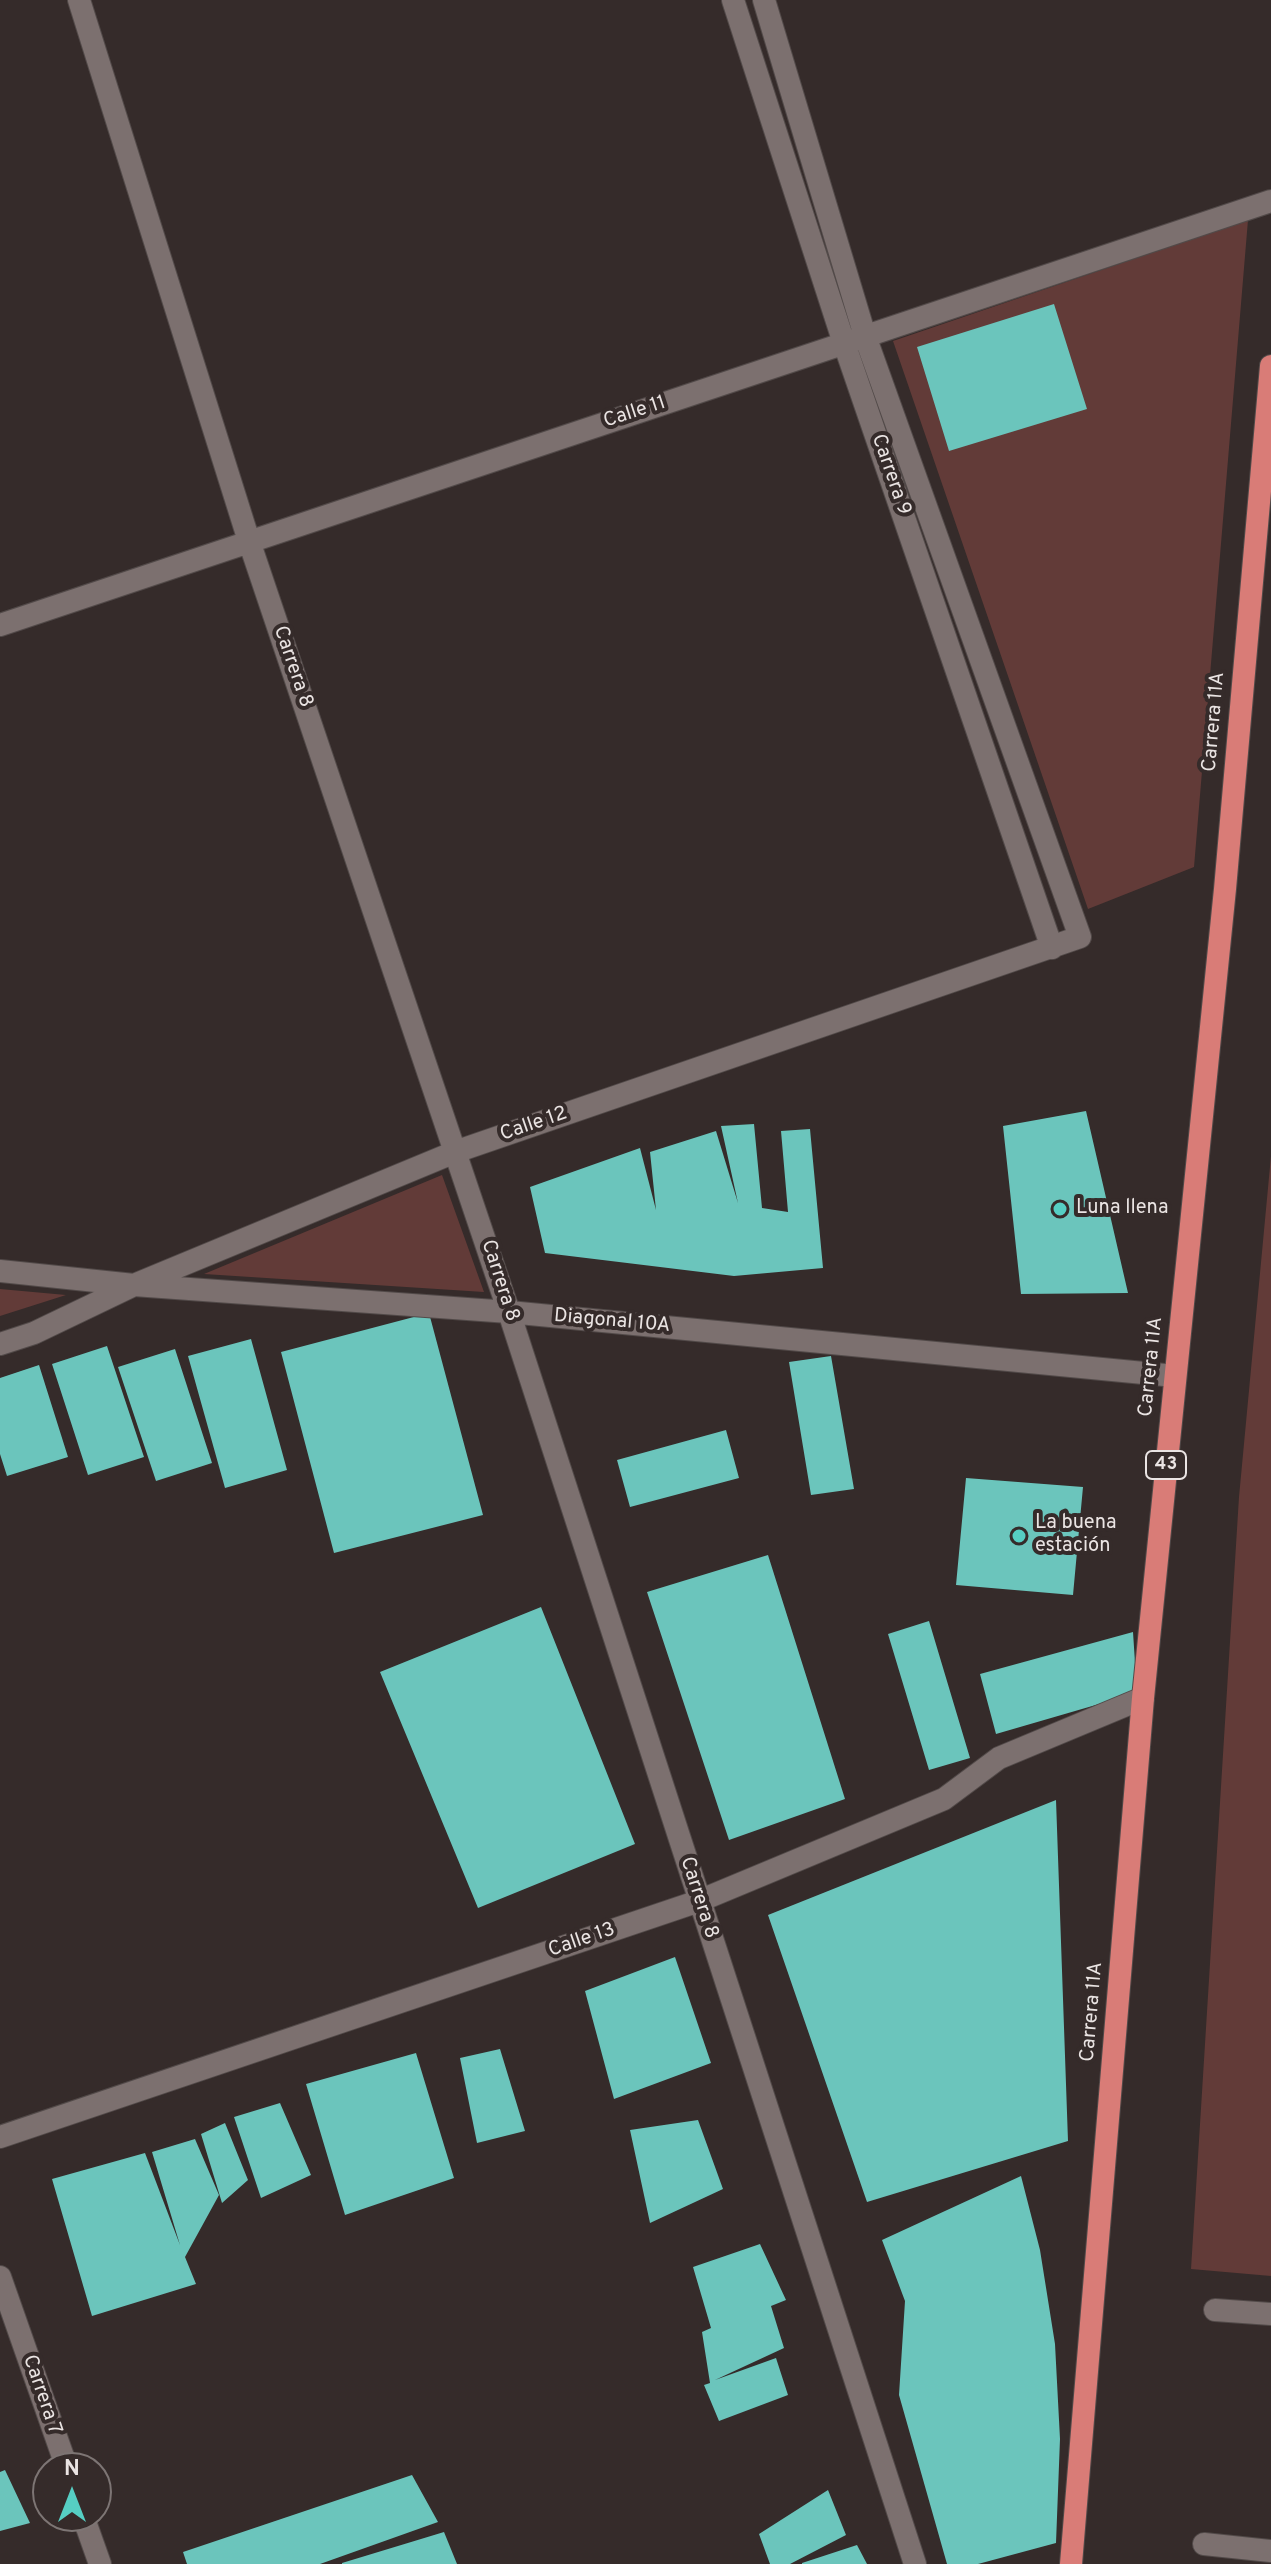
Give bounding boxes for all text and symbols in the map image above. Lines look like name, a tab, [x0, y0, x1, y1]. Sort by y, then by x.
street label: Calle 11	[601, 392, 669, 434]
street label: Carrera 9	[865, 431, 915, 519]
street label: Carrera 8	[267, 623, 317, 711]
street label: Carrera 11A	[1199, 671, 1231, 773]
street label: Calle 12	[497, 1102, 571, 1148]
place label: Luna llena	[1076, 1197, 1168, 1221]
marker: Luna llena	[1051, 1200, 1069, 1218]
street label: Carrera 8	[475, 1237, 523, 1325]
street label: Diagonal 10A	[553, 1305, 671, 1339]
street label: Carrera 11A	[1135, 1316, 1169, 1418]
road number: 43	[1146, 1451, 1186, 1479]
place label: La buena estación	[1035, 1512, 1117, 1559]
marker: La buena estación	[1010, 1527, 1028, 1545]
street label: Carrera 8	[674, 1854, 722, 1942]
street label: Calle 13	[546, 1918, 618, 1964]
street label: Carrera 11A	[1077, 1961, 1109, 2063]
street label: Carrera 7	[16, 2352, 66, 2438]
north arrow	[32, 2452, 112, 2532]
text: N	[64, 2456, 80, 2483]

